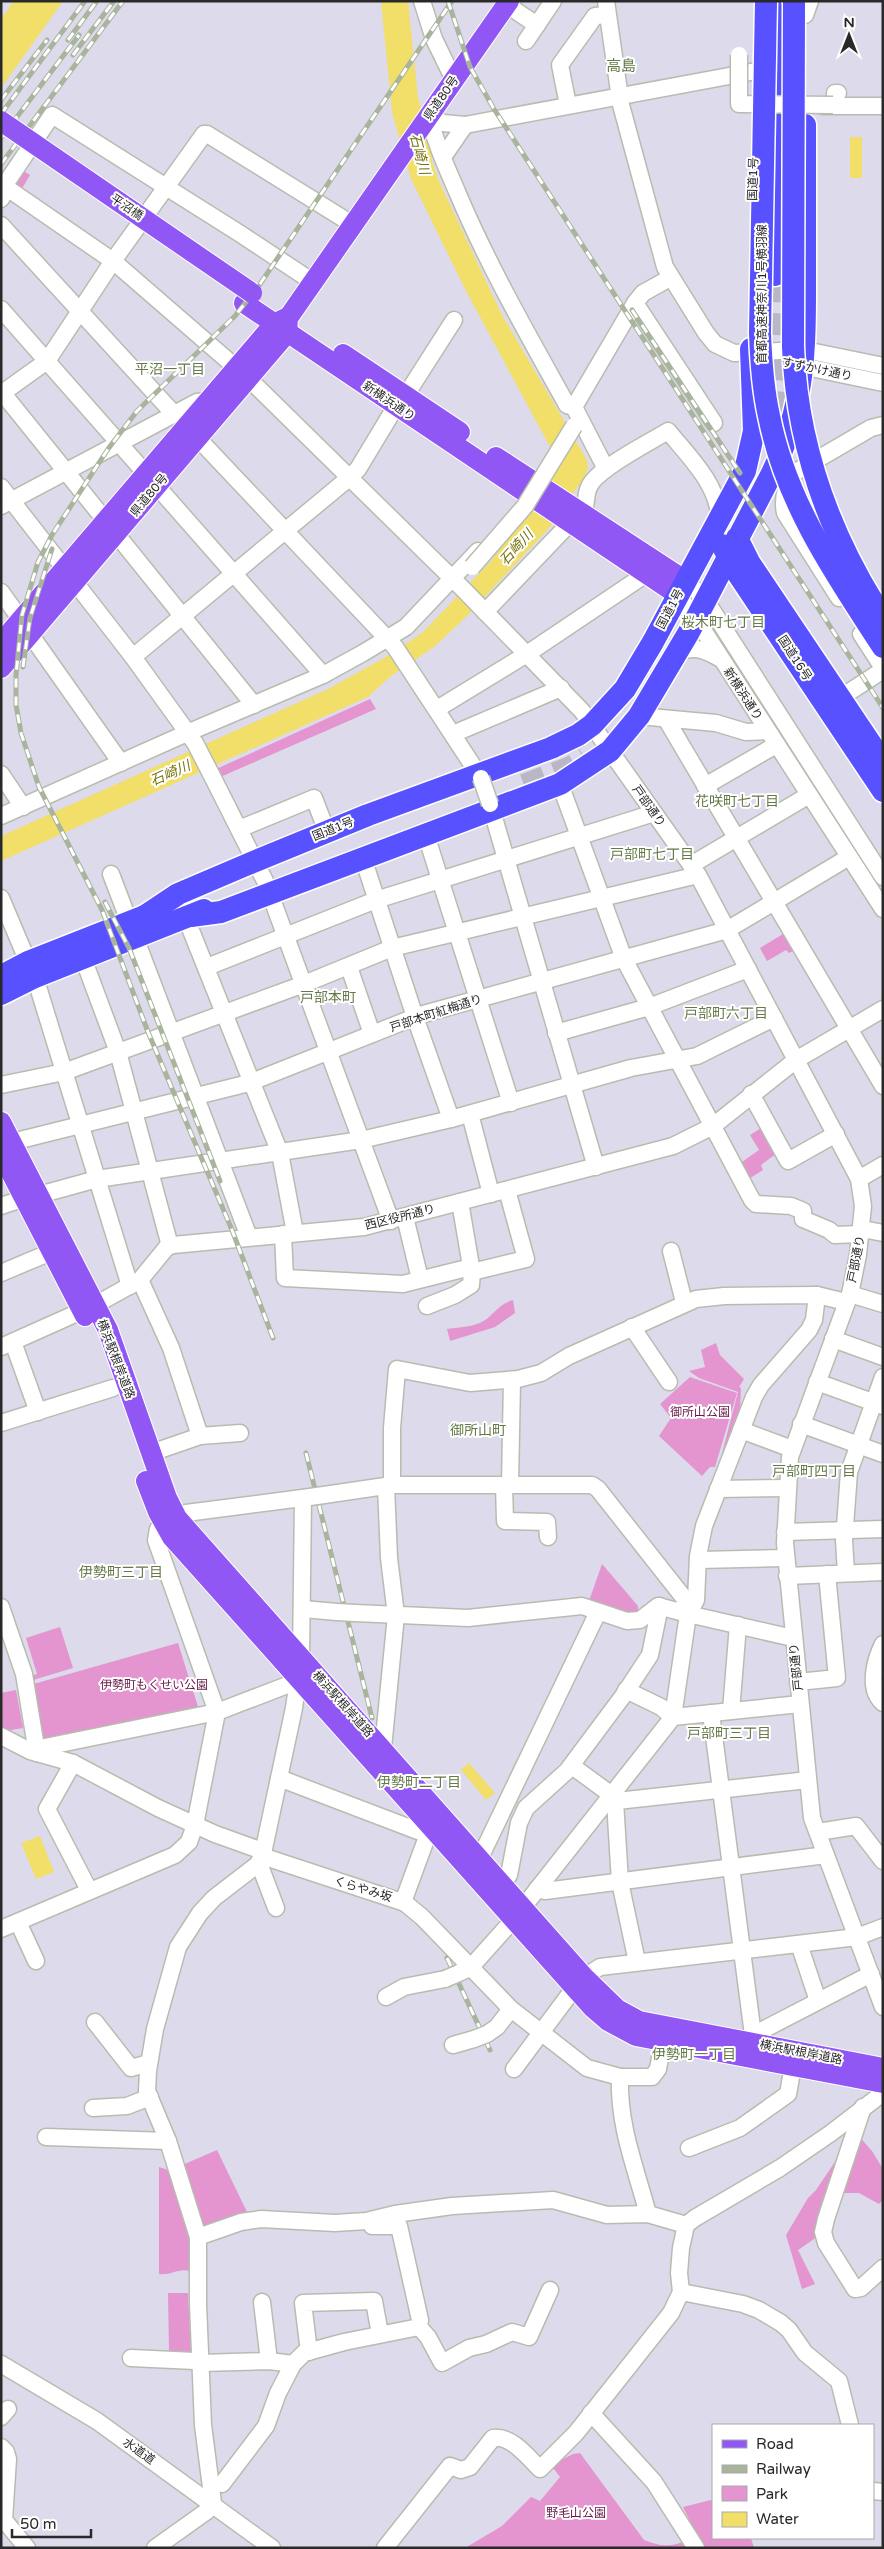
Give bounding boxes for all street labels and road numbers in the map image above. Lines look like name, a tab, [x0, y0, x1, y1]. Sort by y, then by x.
street label: 県道80号	[421, 73, 461, 123]
street label: 国道1号	[745, 157, 761, 201]
street label: 平沼橋	[108, 191, 146, 223]
street label: 首都高速神奈川1号横羽線	[755, 224, 769, 364]
street label: すずかけ通り	[780, 355, 854, 383]
street label: 新横浜通り	[360, 378, 418, 424]
street label: 県道80号	[127, 471, 171, 519]
street label: 国道1号	[654, 586, 686, 632]
street label: 国道16号	[775, 633, 815, 683]
street label: 新横浜通り	[721, 665, 765, 723]
street label: 戸部通り	[629, 782, 669, 830]
street label: 国道1号	[310, 814, 356, 844]
street label: 戸部本町紅梅通り	[388, 992, 484, 1034]
street label: 西区役所通り	[363, 1201, 437, 1233]
street label: 戸部通り	[845, 1234, 867, 1284]
street label: 横浜駅根岸道路	[94, 1317, 138, 1401]
street label: 戸部通り	[787, 1642, 805, 1692]
street label: 横浜駅根岸道路	[310, 1668, 376, 1740]
street label: くらやみ坂	[332, 1874, 394, 1904]
street label: 横浜駅根岸道路	[758, 2037, 844, 2067]
street label: 水道道	[120, 2435, 158, 2467]

